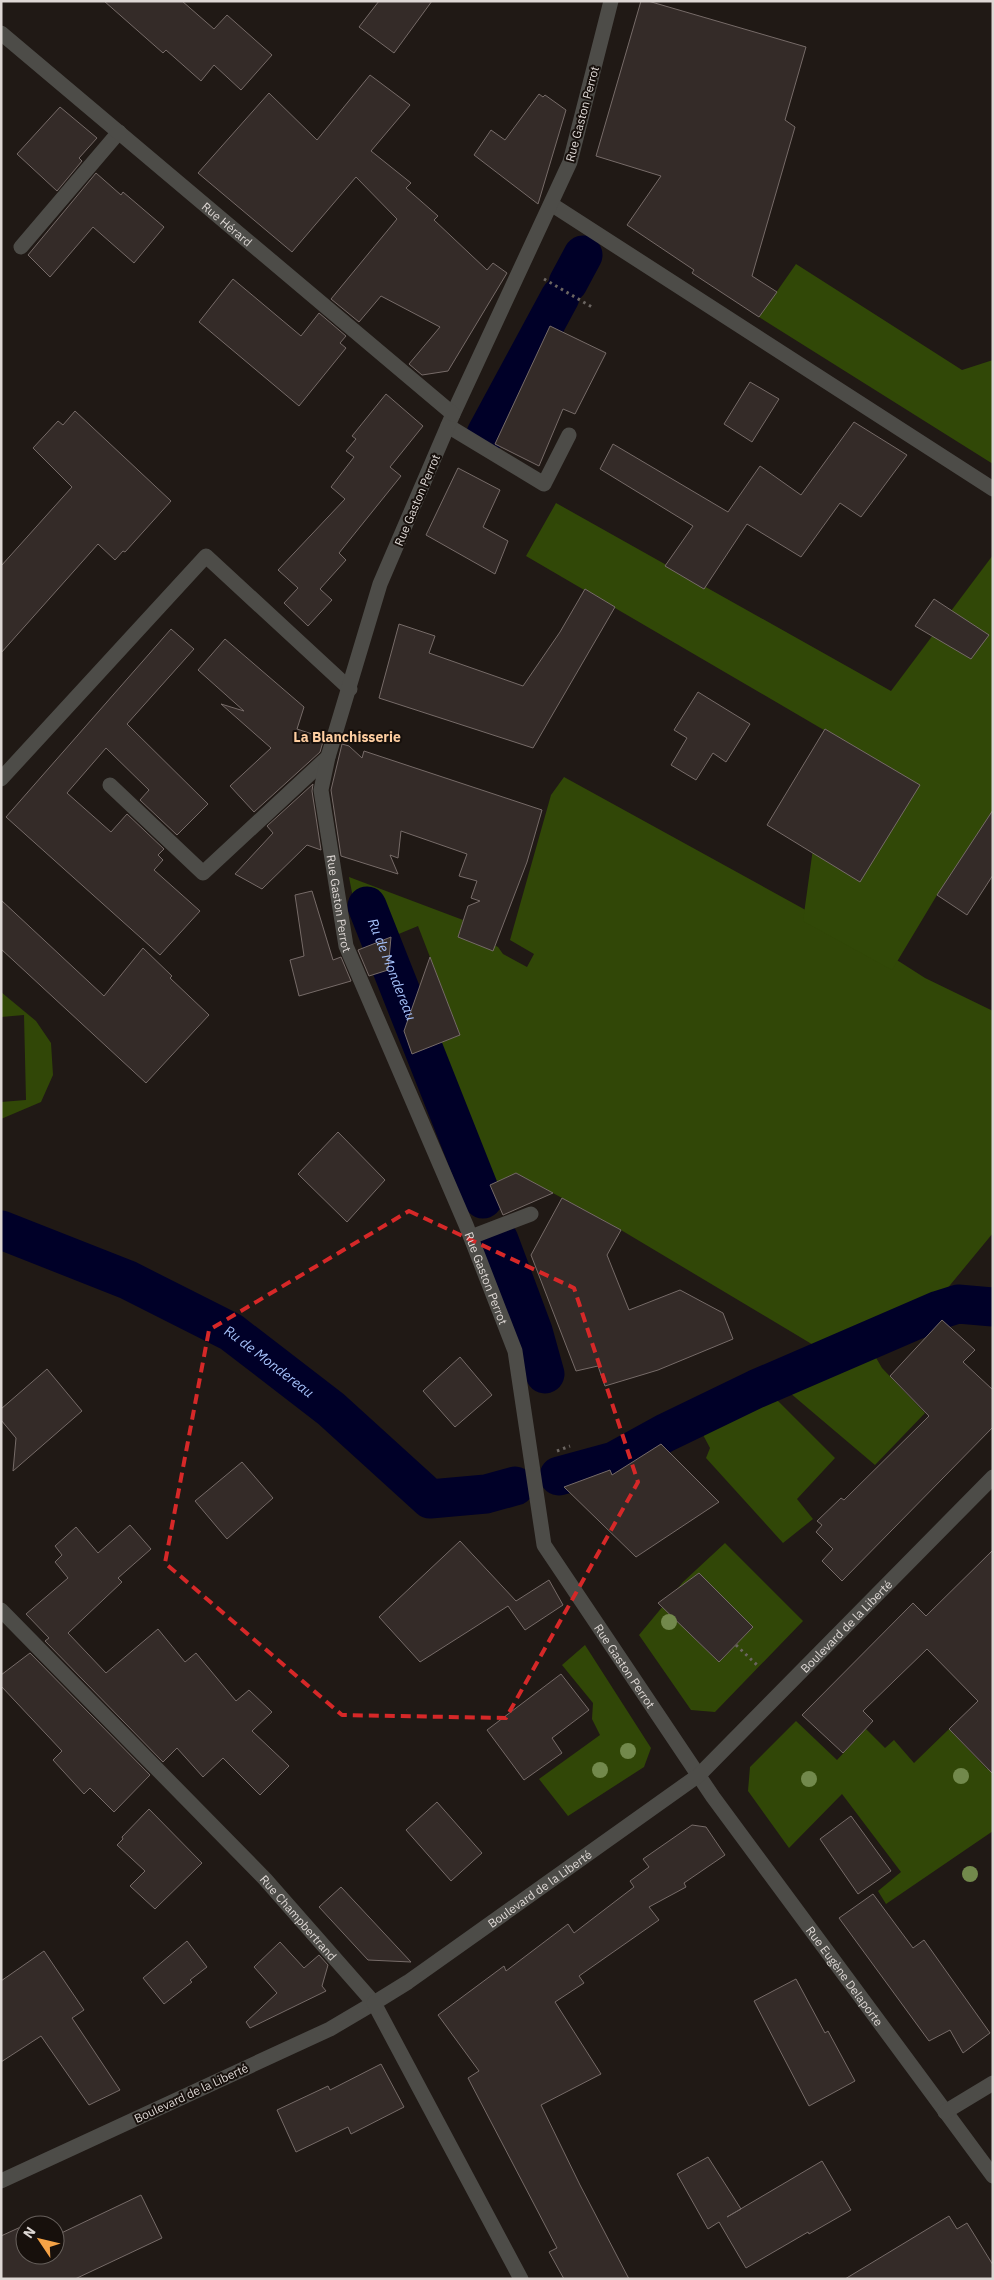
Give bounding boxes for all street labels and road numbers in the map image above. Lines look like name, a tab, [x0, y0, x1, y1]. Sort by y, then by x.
street label: Rue Gaston Perrot	[562, 65, 602, 163]
street label: Rue Hérard	[199, 198, 256, 249]
street label: Rue Gaston Perrot	[391, 452, 443, 548]
street label: Rue Gaston Perrot	[324, 853, 355, 954]
street label: Rue Gaston Perrot	[462, 1229, 511, 1327]
street label: Boulevard de la Liberté	[797, 1576, 895, 1676]
street label: Rue Gaston Perrot	[591, 1621, 659, 1711]
street label: Boulevard de la Liberté	[484, 1846, 595, 1931]
street label: Rue Champbertrand	[257, 1872, 340, 1963]
street label: Rue Eugène Delaporte	[803, 1923, 887, 2029]
street label: Boulevard de la Liberté	[132, 2060, 251, 2126]

